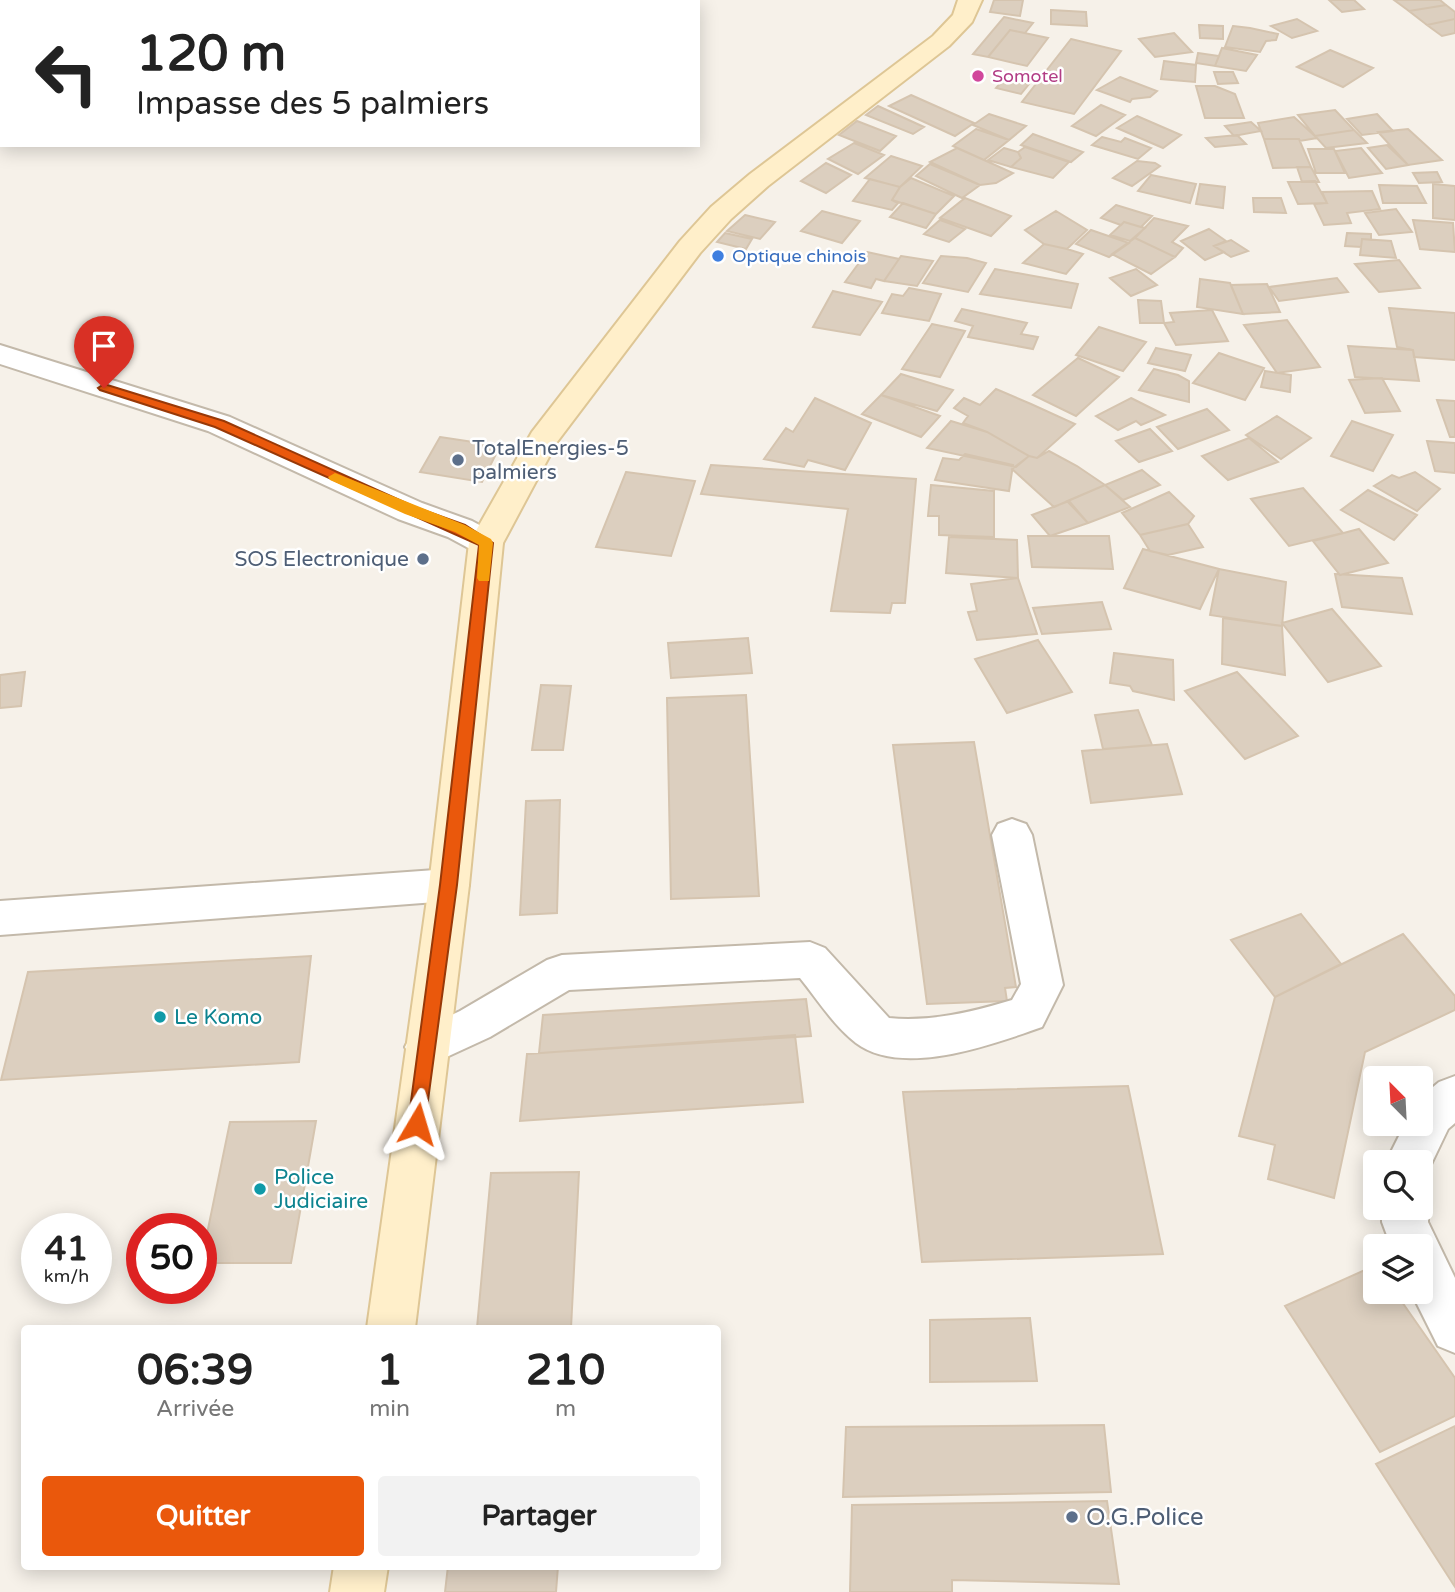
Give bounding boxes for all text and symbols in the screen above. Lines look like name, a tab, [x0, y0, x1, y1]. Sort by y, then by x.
text: 120 m	[136, 25, 286, 84]
icon: left	[21, 28, 112, 119]
place label: Somotel	[992, 65, 1063, 87]
marker: Somotel	[970, 68, 986, 84]
text: Impasse des 5 palmiers	[136, 85, 489, 123]
place label: Optique chinois	[732, 245, 866, 267]
marker: Optique chinois	[710, 248, 726, 264]
pin	[74, 316, 134, 388]
icon: arrive	[85, 327, 123, 365]
place label: TotalEnergies-5 palmiers	[472, 436, 629, 485]
marker: TotalEnergies-5 palmiers	[450, 452, 466, 468]
place label: SOS Electronique	[234, 547, 409, 572]
marker: SOS Electronique	[415, 551, 431, 567]
place label: Le Komo	[174, 1005, 262, 1030]
marker: Le Komo	[152, 1009, 168, 1025]
north arrow	[1363, 1066, 1433, 1136]
map controls	[1363, 1066, 1433, 1304]
position arrow	[380, 1087, 454, 1161]
button: search	[1363, 1150, 1433, 1220]
place label: Police Judiciaire	[274, 1165, 368, 1214]
marker: Police Judiciaire	[252, 1181, 268, 1197]
speed limit sign: 50	[126, 1213, 217, 1304]
text: 41	[45, 1228, 88, 1270]
button: layers	[1363, 1234, 1433, 1304]
text: km/h	[44, 1265, 89, 1287]
text: 06:39	[137, 1345, 253, 1396]
text: 1	[376, 1345, 403, 1396]
text: 210	[526, 1345, 605, 1396]
text: Arrivée	[156, 1395, 234, 1423]
text: min	[369, 1395, 410, 1423]
text: m	[555, 1395, 576, 1423]
button: Quitter	[42, 1476, 364, 1556]
button: Partager	[378, 1476, 700, 1556]
place label: O.G.Police	[1086, 1503, 1204, 1532]
marker: O.G.Police	[1064, 1509, 1080, 1525]

